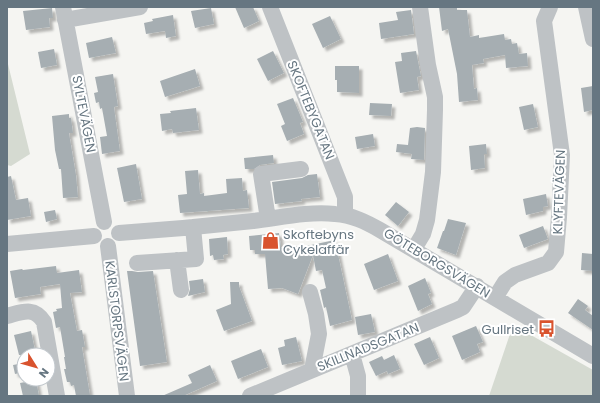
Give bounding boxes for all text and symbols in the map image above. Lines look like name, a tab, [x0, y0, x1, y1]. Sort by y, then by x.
street label: SKOFTEBYGATAN	[282, 58, 340, 162]
street label: SYLTEVÄGEN	[67, 74, 101, 154]
street label: KLYFTEVÄGEN	[548, 149, 570, 235]
street label: GÖTEBORGSVÄGEN	[380, 224, 494, 302]
place label: Skoftebyns Cykelaffär	[283, 225, 354, 259]
shop icon: Skoftebyns Cykelaffär	[260, 231, 280, 251]
street label: KARLSTORPSVÄGEN	[100, 260, 134, 382]
street label: SKILLNADSGATAN	[314, 318, 422, 376]
bus stop icon: Gullriset	[537, 319, 557, 339]
place label: Gullriset	[482, 320, 534, 339]
north arrow	[16, 347, 56, 387]
text: N	[35, 365, 53, 381]

